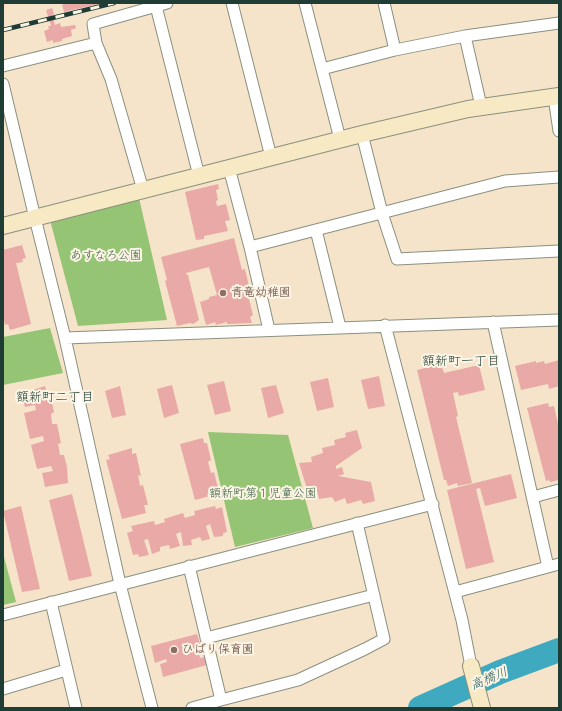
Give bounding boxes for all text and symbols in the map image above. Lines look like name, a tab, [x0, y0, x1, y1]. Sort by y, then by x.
park label: あすなろ公園	[70, 249, 142, 263]
place label: 青竜幼稚園	[231, 286, 291, 300]
marker: 青竜幼稚園	[218, 288, 228, 298]
district label: 額新町一丁目	[422, 353, 500, 369]
district label: 額新町二丁目	[16, 389, 94, 405]
park label: 額新町第１児童公園	[209, 487, 317, 501]
place label: ひばり保育園	[182, 643, 254, 657]
marker: ひばり保育園	[169, 645, 179, 655]
water label: 高橋川	[468, 664, 510, 694]

